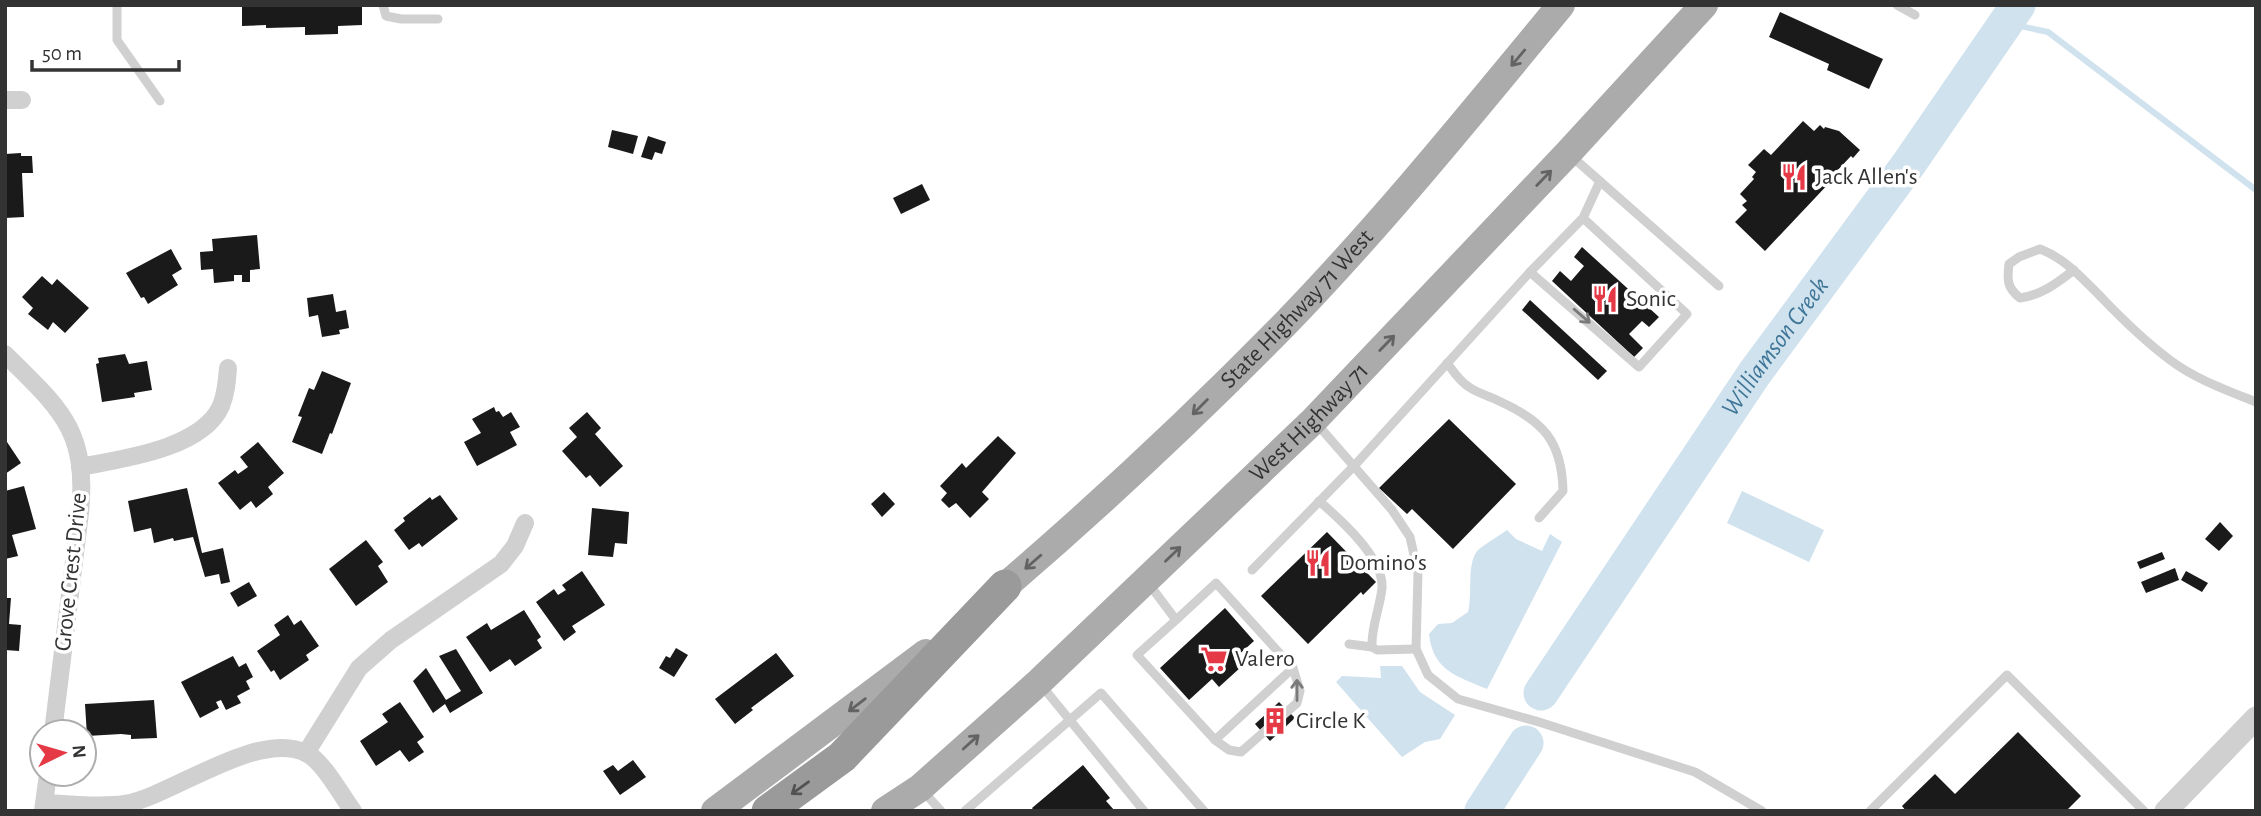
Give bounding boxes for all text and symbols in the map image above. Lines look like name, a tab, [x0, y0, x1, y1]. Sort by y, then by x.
scale bar	[32, 28, 178, 72]
text: 50 m	[42, 43, 82, 64]
one-way arrow	[1510, 48, 1526, 66]
restaurant icon: Jack Allen's	[1779, 162, 1809, 192]
place label: Jack Allen's	[1815, 165, 1918, 189]
one-way arrow	[1536, 170, 1553, 187]
street label: State Highway 71 West	[1216, 225, 1378, 393]
water label: Williamson Creek	[1717, 273, 1833, 421]
restaurant icon: Sonic	[1590, 284, 1620, 314]
place label: Sonic	[1626, 287, 1676, 311]
one-way arrow	[1572, 308, 1590, 324]
one-way arrow	[1379, 334, 1396, 351]
street label: West Highway 71	[1245, 358, 1373, 486]
one-way arrow	[1192, 399, 1209, 416]
street label: Grove Crest Drive	[51, 492, 91, 652]
one-way arrow	[1164, 545, 1181, 562]
restaurant icon: Domino's	[1303, 548, 1333, 578]
place label: Domino's	[1339, 551, 1427, 575]
one-way arrow	[1025, 554, 1043, 570]
supermarket icon: Valero	[1199, 644, 1229, 674]
place label: Valero	[1235, 647, 1295, 671]
one-way arrow	[1290, 679, 1304, 702]
one-way arrow	[848, 698, 867, 713]
building icon: Circle K	[1260, 706, 1290, 736]
place label: Circle K	[1296, 709, 1366, 733]
north arrow	[28, 718, 98, 788]
one-way arrow	[962, 734, 980, 750]
text: N	[68, 744, 88, 759]
one-way arrow	[791, 780, 810, 795]

